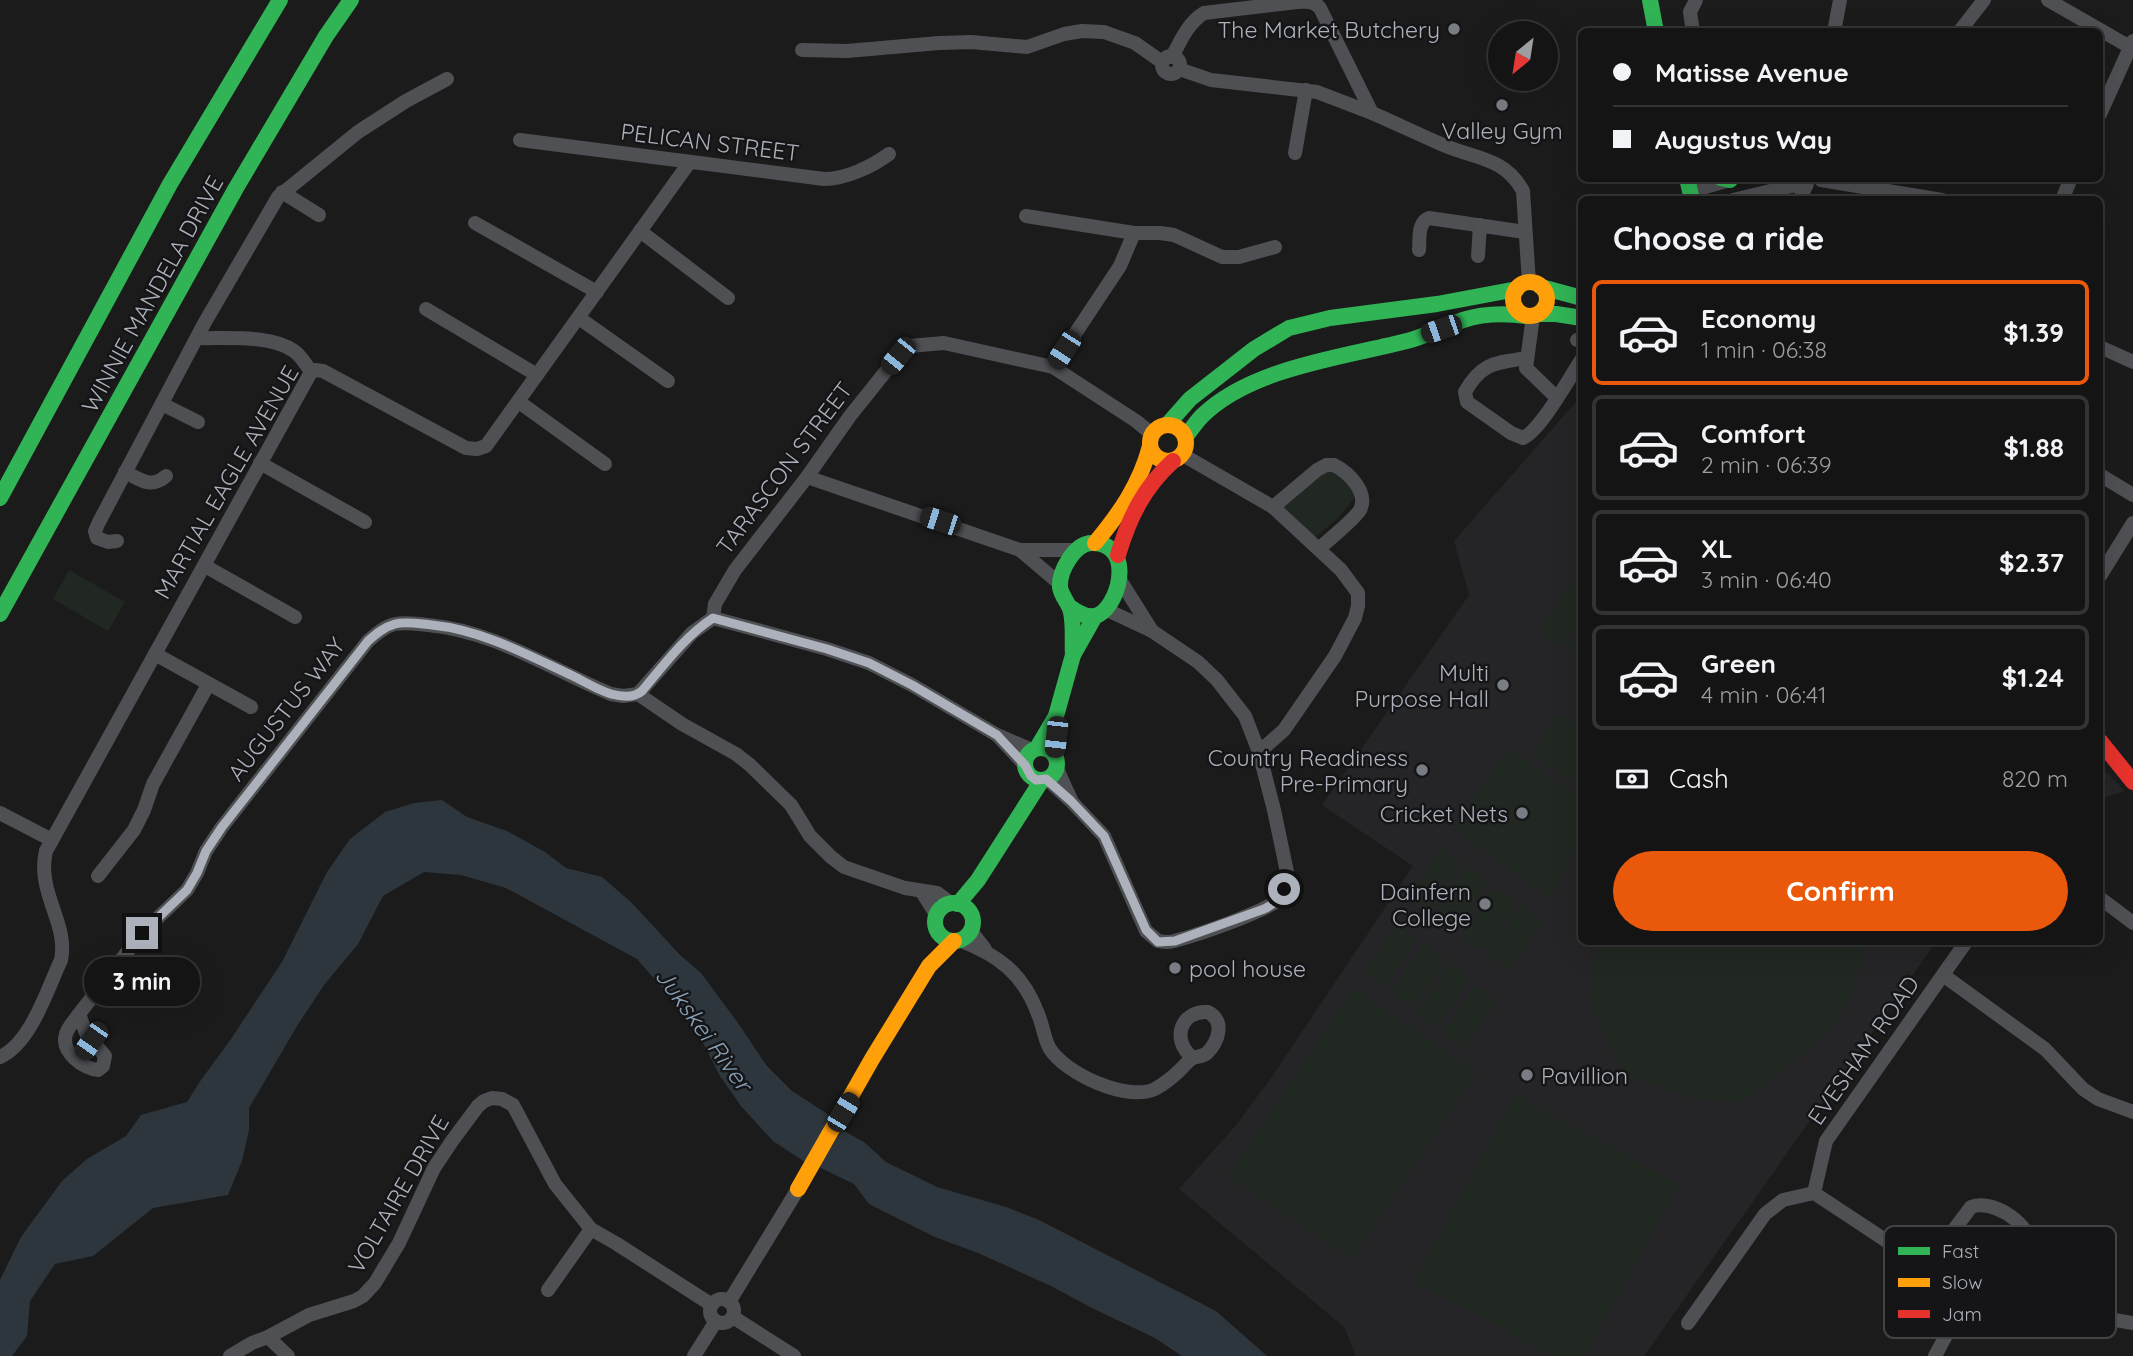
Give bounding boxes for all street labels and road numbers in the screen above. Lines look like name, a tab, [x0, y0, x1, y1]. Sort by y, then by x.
street label: PELICAN STREET	[619, 117, 801, 167]
street label: WINNIE MANDELA DRIVE	[75, 171, 229, 417]
street label: MARTIAL EAGLE AVENUE	[147, 360, 305, 604]
street label: TARASCON STREET	[710, 376, 858, 560]
street label: AUGUSTUS WAY	[221, 631, 351, 786]
street label: EVESHAM ROAD	[1801, 970, 1925, 1130]
street label: VOLTAIRE DRIVE	[341, 1110, 455, 1278]

